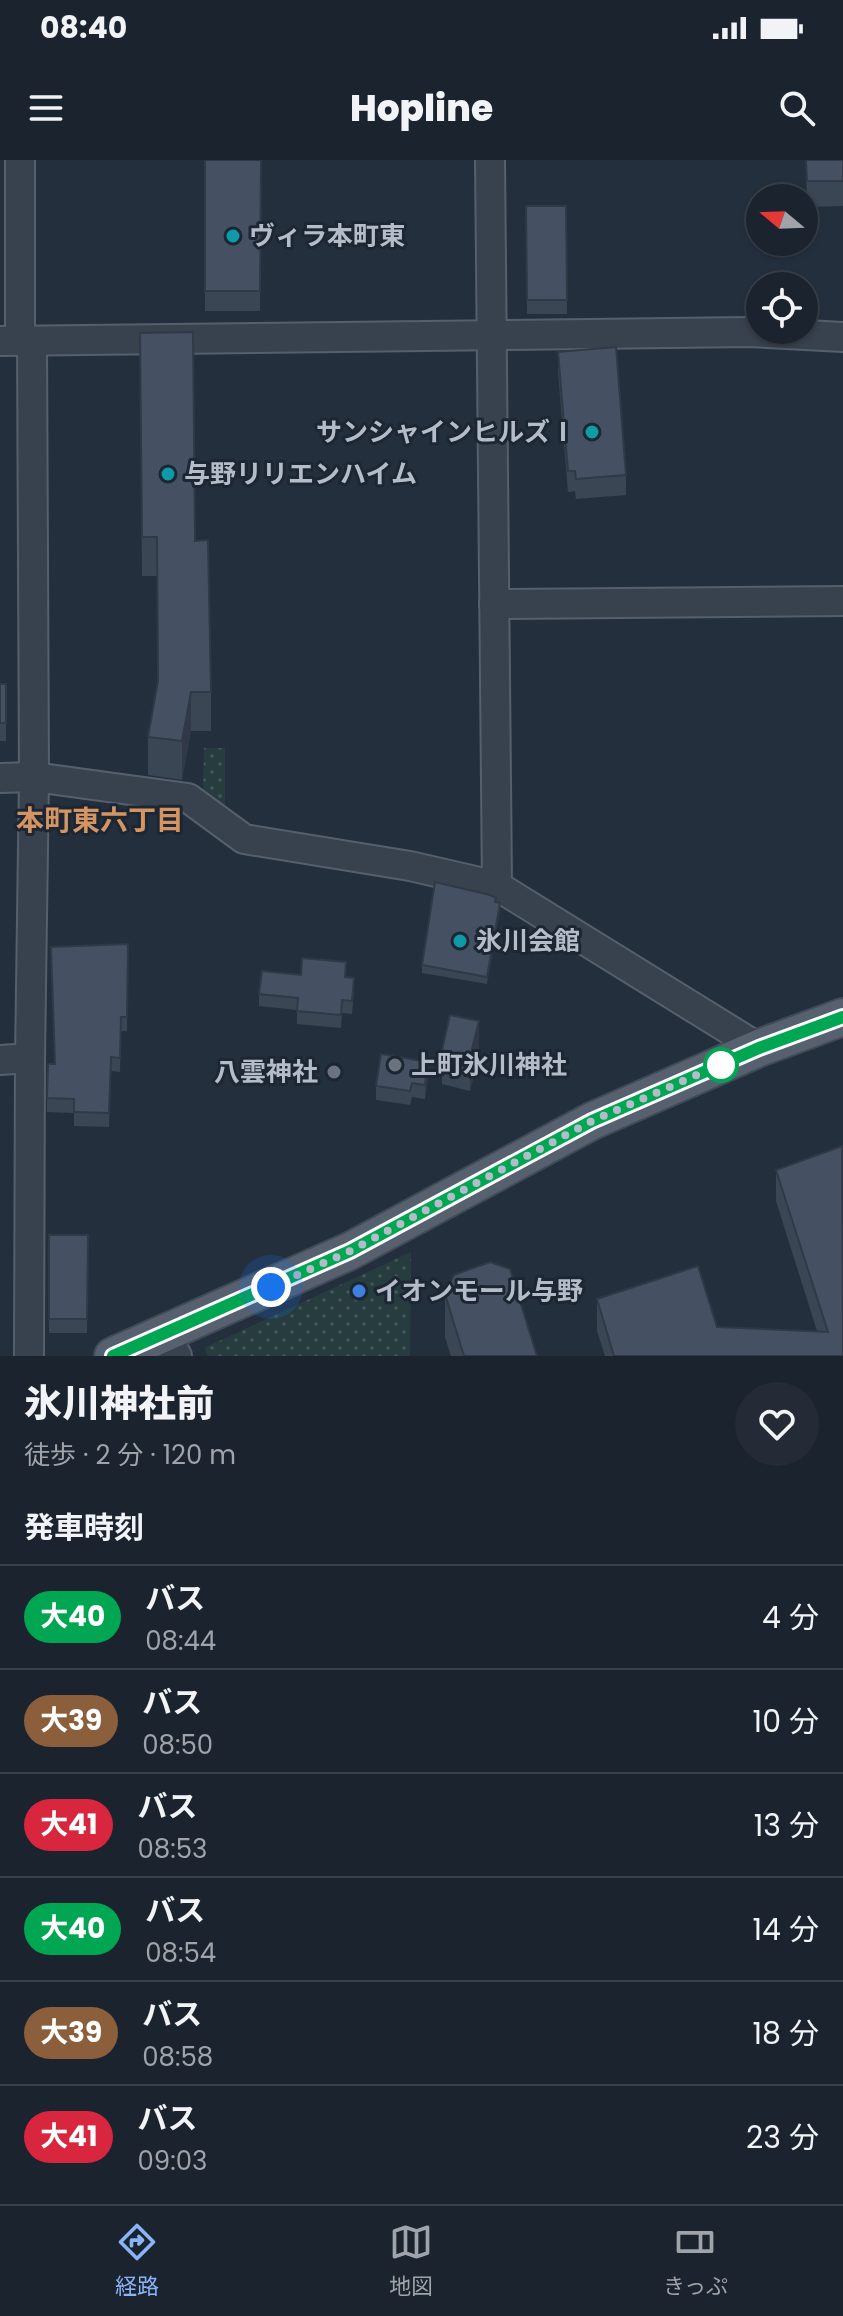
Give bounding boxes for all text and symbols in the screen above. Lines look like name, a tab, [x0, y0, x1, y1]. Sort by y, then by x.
text: 08:40	[40, 6, 127, 49]
text: Hopline	[350, 83, 493, 134]
icon: menu	[24, 86, 68, 130]
icon: search	[775, 86, 819, 130]
north arrow	[746, 184, 818, 256]
map controls	[746, 184, 818, 344]
place label: ヴィラ本町東	[249, 218, 405, 254]
marker: ヴィラ本町東	[224, 227, 242, 245]
button: locate	[746, 272, 818, 344]
place label: サンシャインヒルズⅠ	[316, 414, 576, 450]
marker: サンシャインヒルズⅠ	[583, 423, 601, 441]
place label: 与野リリエンハイム	[184, 456, 417, 492]
marker: 与野リリエンハイム	[159, 465, 177, 483]
district label: 本町東六丁目	[16, 801, 184, 840]
place label: 氷川会館	[476, 923, 580, 959]
marker: 氷川会館	[451, 932, 469, 950]
place label: 上町氷川神社	[411, 1047, 567, 1083]
unlabelled marker	[704, 1048, 738, 1082]
place label: 八雲神社	[214, 1054, 318, 1090]
marker: 上町氷川神社	[386, 1056, 404, 1074]
marker: 八雲神社	[325, 1063, 343, 1081]
your location	[251, 1267, 291, 1307]
place label: イオンモール与野	[375, 1273, 583, 1309]
marker: イオンモール与野	[350, 1282, 368, 1300]
text: 氷川神社前	[24, 1377, 214, 1430]
button: heart	[735, 1382, 819, 1466]
text: 徒歩 · 2 分 · 120 m	[24, 1437, 236, 1473]
text: 発車時刻	[24, 1506, 144, 1549]
text: バス	[145, 1577, 205, 1620]
text: 4 分	[762, 1596, 819, 1639]
text: 大40	[40, 1597, 105, 1636]
text: 08:44	[145, 1623, 216, 1659]
text: バス	[142, 1681, 202, 1724]
text: 10 分	[753, 1700, 819, 1743]
text: 大39	[40, 1701, 102, 1740]
text: 08:50	[142, 1727, 213, 1763]
text: バス	[137, 1785, 197, 1828]
text: 13 分	[754, 1804, 819, 1847]
text: 大41	[40, 1805, 97, 1844]
text: 08:53	[137, 1831, 207, 1867]
text: バス	[145, 1889, 205, 1932]
text: 14 分	[753, 1908, 819, 1951]
text: 大40	[40, 1909, 105, 1948]
text: 08:54	[145, 1935, 216, 1971]
text: バス	[142, 1993, 202, 2036]
text: 18 分	[752, 2012, 819, 2055]
text: 大39	[40, 2013, 102, 2052]
text: 08:58	[142, 2039, 213, 2075]
text: バス	[137, 2097, 197, 2140]
text: 23 分	[746, 2116, 819, 2159]
text: 大41	[40, 2117, 97, 2156]
text: 09:03	[137, 2143, 207, 2179]
tab: 経路	[115, 2220, 159, 2303]
tab: 地図	[389, 2220, 433, 2303]
tab: きっぷ	[663, 2220, 728, 2303]

